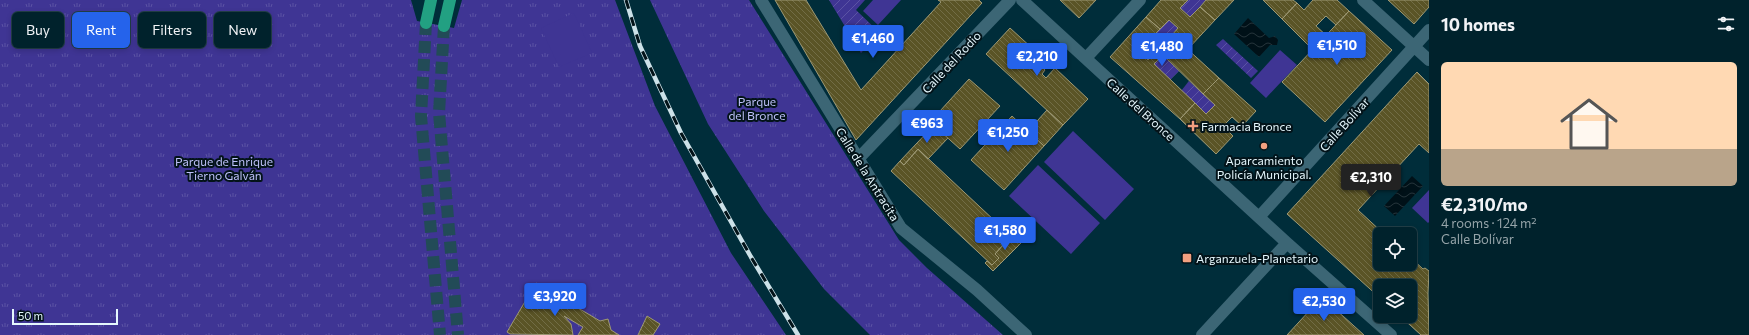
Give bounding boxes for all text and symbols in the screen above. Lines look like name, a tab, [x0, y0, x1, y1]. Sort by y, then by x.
chip: Buy	[12, 12, 64, 48]
chip: Rent	[72, 12, 130, 48]
chip: Filters	[138, 12, 206, 48]
chip: New	[214, 12, 271, 48]
icon: filters	[1715, 13, 1737, 35]
text: 10 homes	[1441, 14, 1515, 35]
pin: €1,460	[840, 25, 906, 59]
street label: Calle del Rodio	[919, 28, 983, 96]
text: €1,460	[852, 30, 894, 46]
pin: €1,510	[1304, 32, 1370, 66]
pin: €1,480	[1129, 33, 1195, 67]
text: €1,510	[1317, 37, 1357, 53]
text: €1,480	[1141, 38, 1183, 54]
pin: €2,210	[1004, 43, 1070, 77]
text: €2,210	[1016, 48, 1058, 64]
street label: Calle del Bronce	[1104, 75, 1178, 143]
icon: home	[1553, 88, 1625, 160]
park label: Parque del Bronce	[728, 94, 786, 122]
street label: Calle Bolívar	[1316, 94, 1372, 154]
pin: €963	[903, 110, 951, 144]
text: €963	[911, 115, 943, 131]
pin: €1,250	[975, 119, 1041, 153]
place label: Farmacia Bronce	[1201, 119, 1292, 133]
marker: Farmacia Bronce	[1188, 121, 1198, 131]
text: €1,250	[987, 124, 1029, 140]
street label: Calle de la Antracita	[834, 125, 902, 223]
marker: Aparcamiento Policía Municipal.	[1259, 141, 1269, 151]
place label: Aparcamiento Policía Municipal.	[1217, 153, 1311, 181]
park label: Parque de Enrique Tierno Galván	[175, 154, 273, 182]
pin: €2,310	[1338, 164, 1404, 198]
text: €2,310	[1350, 169, 1392, 185]
text: €2,310/mo	[1441, 194, 1528, 215]
text: 4 rooms · 124 m²	[1441, 215, 1537, 231]
pin: €1,580	[972, 217, 1038, 251]
text: €1,580	[984, 222, 1026, 238]
map controls	[1373, 227, 1417, 323]
button: locate	[1373, 227, 1417, 271]
text: Calle Bolívar	[1441, 231, 1514, 247]
place label: Arganzuela-Planetario	[1196, 251, 1318, 265]
marker: Arganzuela-Planetario	[1181, 252, 1193, 264]
button: layers	[1373, 279, 1417, 323]
pin: €3,920	[522, 283, 588, 317]
text: €3,920	[533, 288, 577, 304]
pin: €2,530	[1291, 288, 1357, 322]
text: €2,530	[1302, 293, 1346, 309]
scale bar	[12, 307, 118, 326]
text: 50 m	[18, 309, 43, 322]

